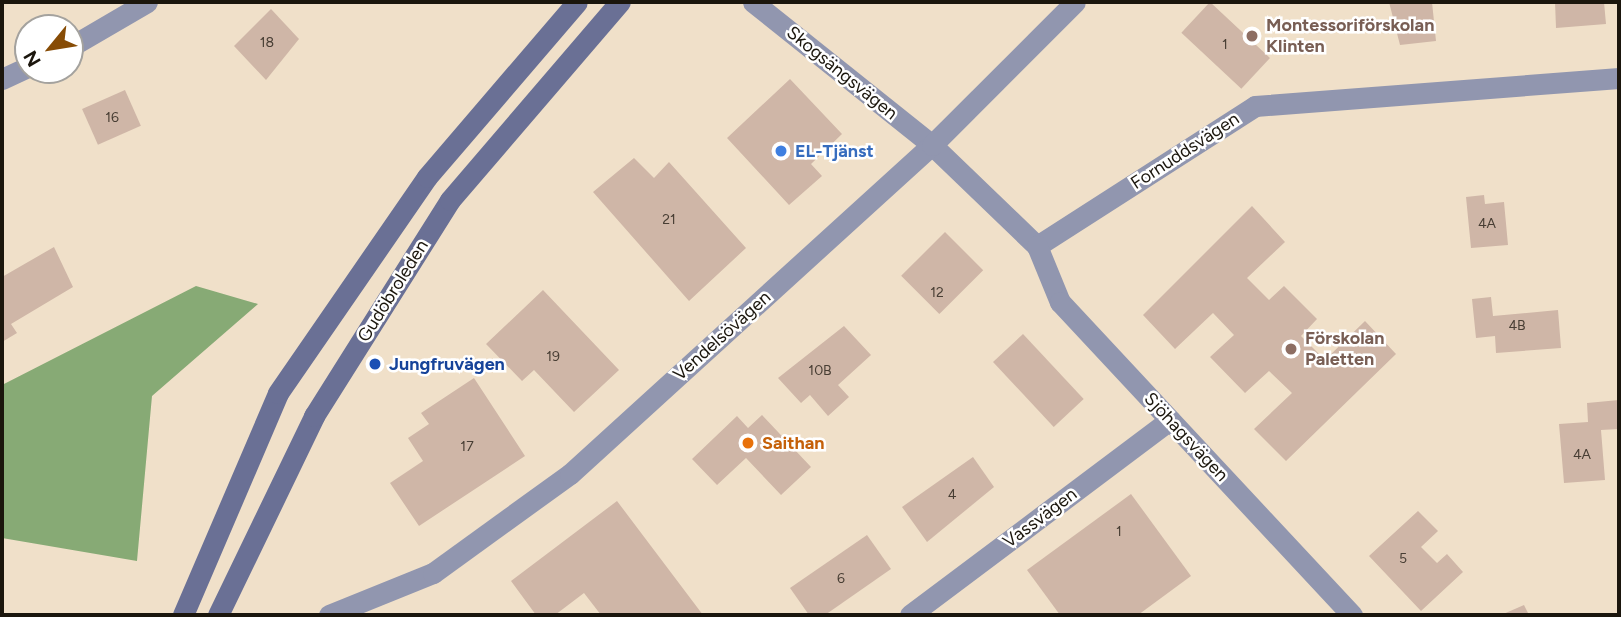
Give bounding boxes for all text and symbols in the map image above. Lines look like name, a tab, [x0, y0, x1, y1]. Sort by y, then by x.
north arrow	[14, 14, 84, 84]
place label: Montessoriförskolan Klinten	[1266, 15, 1434, 58]
street label: Skogsängsvägen	[782, 22, 902, 124]
marker: Montessoriförskolan Klinten	[1244, 28, 1260, 44]
house number: 18	[260, 35, 274, 51]
house number: 1	[1222, 37, 1228, 53]
text: N	[18, 47, 46, 71]
street label: Fornuddsvägen	[1127, 108, 1243, 194]
house number: 16	[105, 110, 119, 126]
place label: EL-Tjänst	[795, 140, 874, 162]
marker: EL-Tjänst	[773, 143, 789, 159]
house number: 21	[662, 212, 676, 228]
house number: 4A	[1478, 216, 1496, 232]
street label: Gudöbroleden	[353, 236, 433, 346]
house number: 12	[930, 285, 944, 301]
street label: Vendelsövägen	[669, 287, 775, 385]
house number: 4B	[1508, 318, 1526, 334]
place label: Förskolan Paletten	[1305, 328, 1384, 370]
marker: Förskolan Paletten	[1283, 341, 1299, 357]
house number: 19	[546, 349, 560, 365]
place label: Jungfruvägen	[389, 353, 505, 375]
marker: Jungfruvägen	[367, 356, 383, 372]
house number: 10B	[808, 363, 832, 379]
street label: Sjöhagsvägen	[1139, 388, 1233, 486]
place label: Saithan	[762, 432, 825, 454]
marker: Saithan	[740, 435, 756, 451]
house number: 17	[460, 439, 474, 455]
house number: 4A	[1573, 447, 1591, 463]
street label: Vassvägen	[999, 483, 1081, 553]
house number: 4	[948, 487, 956, 503]
house number: 1	[1116, 524, 1122, 540]
house number: 5	[1399, 551, 1407, 567]
house number: 6	[837, 571, 845, 587]

